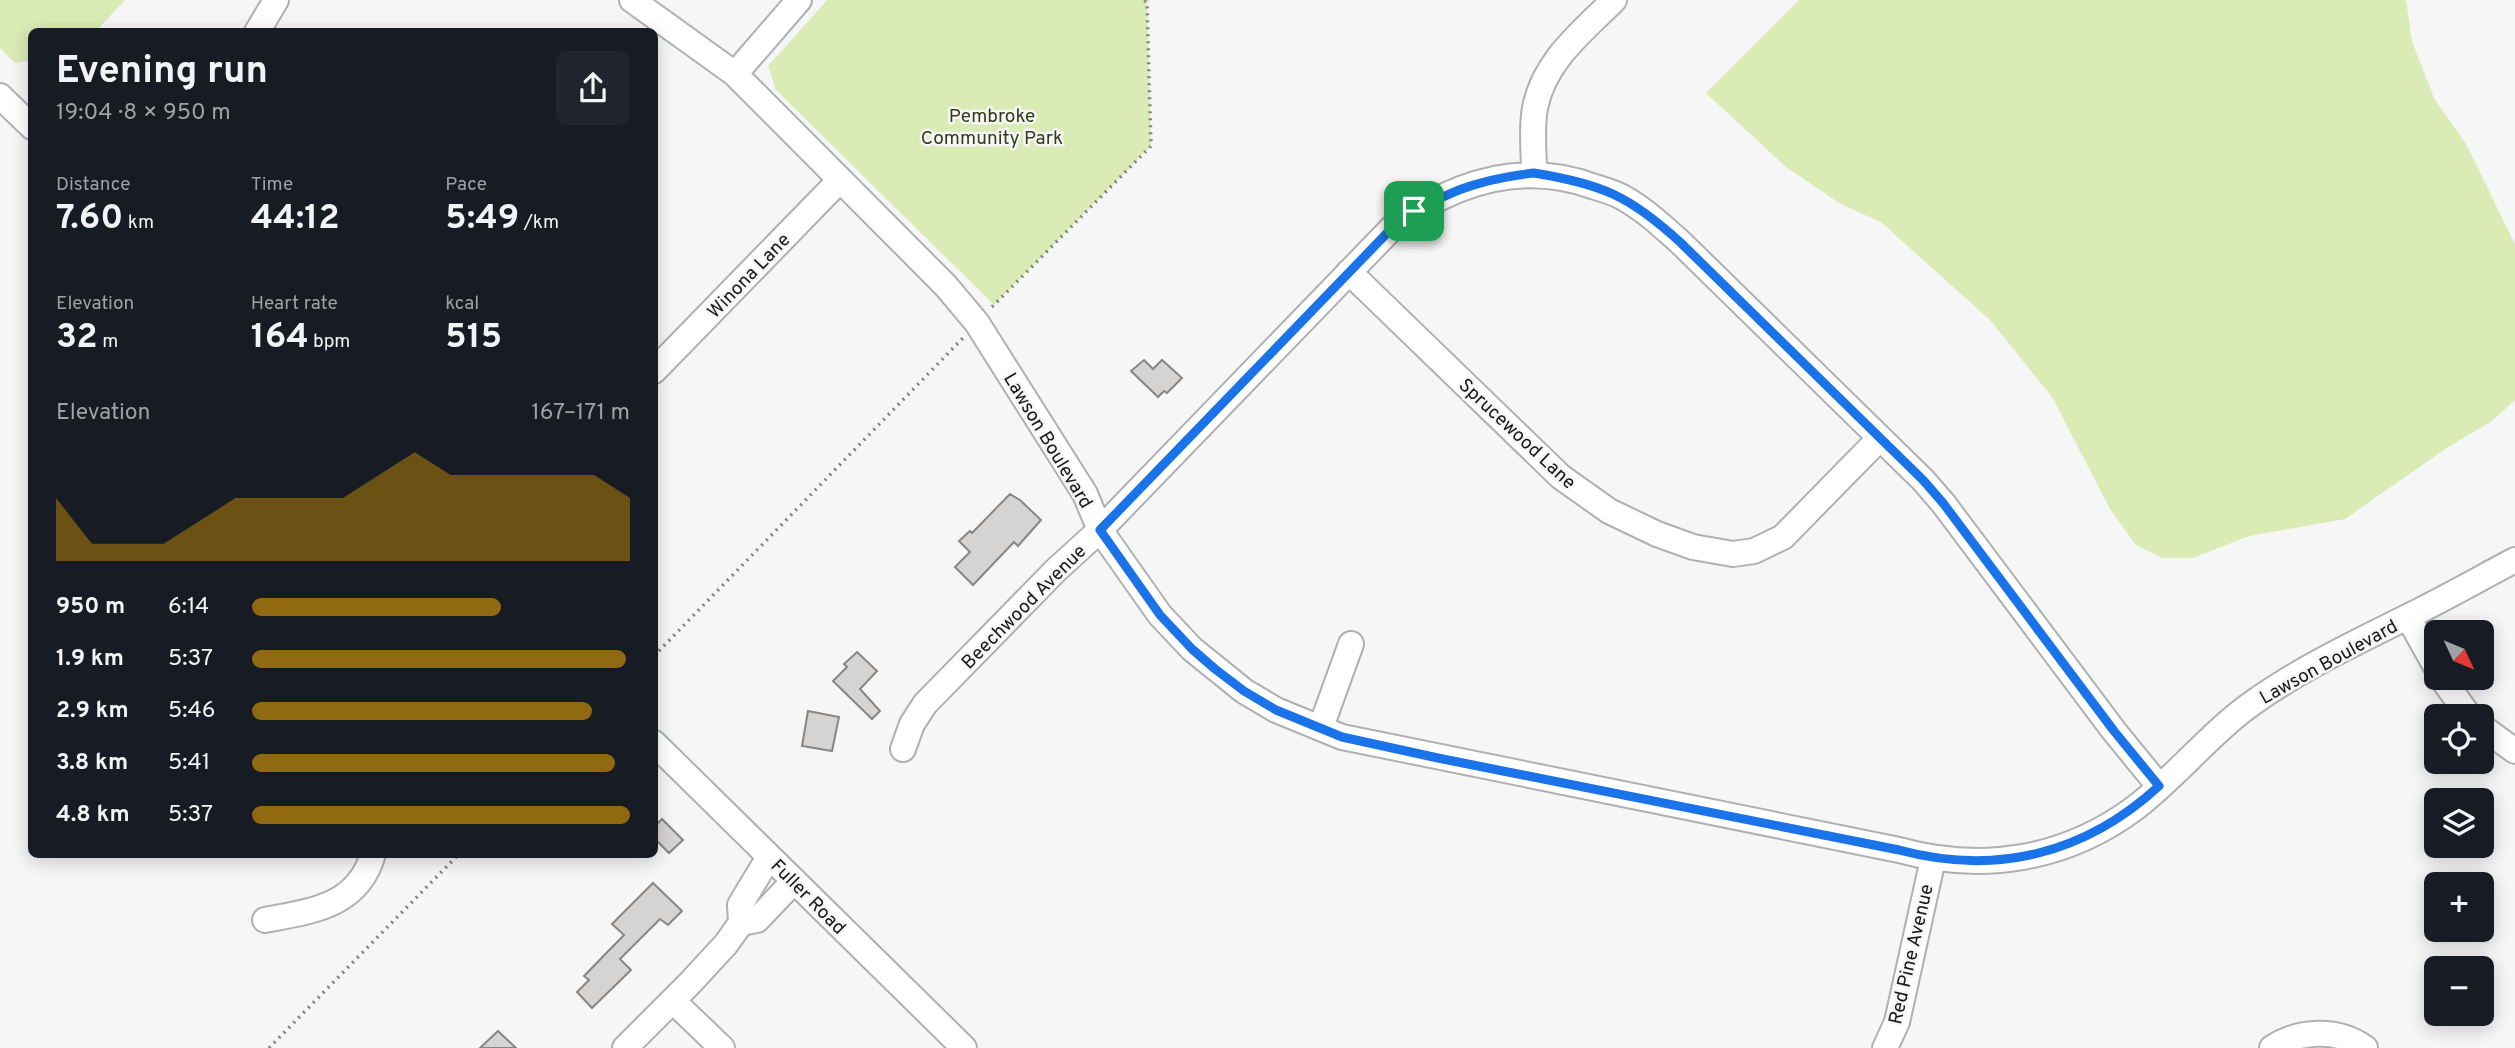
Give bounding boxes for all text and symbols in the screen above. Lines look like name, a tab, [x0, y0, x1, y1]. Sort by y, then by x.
text: Evening run	[56, 48, 268, 97]
button: share	[556, 51, 630, 125]
text: 19:04 · 8 × 950 m	[56, 99, 231, 128]
park label: Pembroke Community Park	[921, 105, 1063, 151]
text: Distance	[56, 173, 131, 197]
text: Time	[251, 173, 293, 197]
text: Pace	[445, 173, 487, 197]
pin	[1384, 181, 1444, 241]
icon: arrive	[1395, 192, 1433, 230]
text: 7.60	[56, 197, 123, 241]
text: 44:12	[251, 197, 340, 241]
text: 5:49	[445, 197, 519, 241]
text: km	[123, 211, 154, 235]
text: /km	[519, 211, 559, 235]
street label: Winona Lane	[703, 229, 796, 324]
text: Elevation	[56, 292, 134, 316]
text: Heart rate	[251, 292, 338, 316]
text: kcal	[445, 292, 479, 316]
text: 32	[56, 316, 98, 360]
text: 164	[251, 316, 309, 360]
text: 515	[445, 316, 502, 360]
text: m	[98, 330, 118, 354]
text: bpm	[309, 330, 350, 354]
street label: Lawson Boulevard	[997, 369, 1097, 513]
street label: Sprucewood Lane	[1453, 374, 1580, 495]
text: Elevation	[56, 399, 151, 428]
text: 167–171 m	[531, 399, 630, 428]
street label: Beechwood Avenue	[957, 540, 1092, 675]
text: 950 m	[56, 593, 125, 622]
text: 6:14	[168, 593, 209, 622]
street label: Lawson Boulevard	[2256, 615, 2402, 711]
north arrow	[2424, 620, 2494, 690]
map controls	[2424, 620, 2494, 1026]
text: 1.9 km	[56, 645, 124, 674]
text: 5:37	[168, 645, 213, 674]
text: 2.9 km	[56, 697, 129, 726]
text: 5:46	[168, 697, 215, 726]
button: locate	[2424, 704, 2494, 774]
text: 3.8 km	[56, 749, 128, 778]
text: 5:41	[168, 749, 210, 778]
button: layers	[2424, 788, 2494, 858]
text: 4.8 km	[56, 801, 130, 830]
text: 5:37	[168, 801, 213, 830]
street label: Fuller Road	[765, 855, 850, 940]
button: +	[2424, 872, 2494, 942]
street label: Red Pine Avenue	[1884, 882, 1940, 1027]
button: −	[2424, 956, 2494, 1026]

